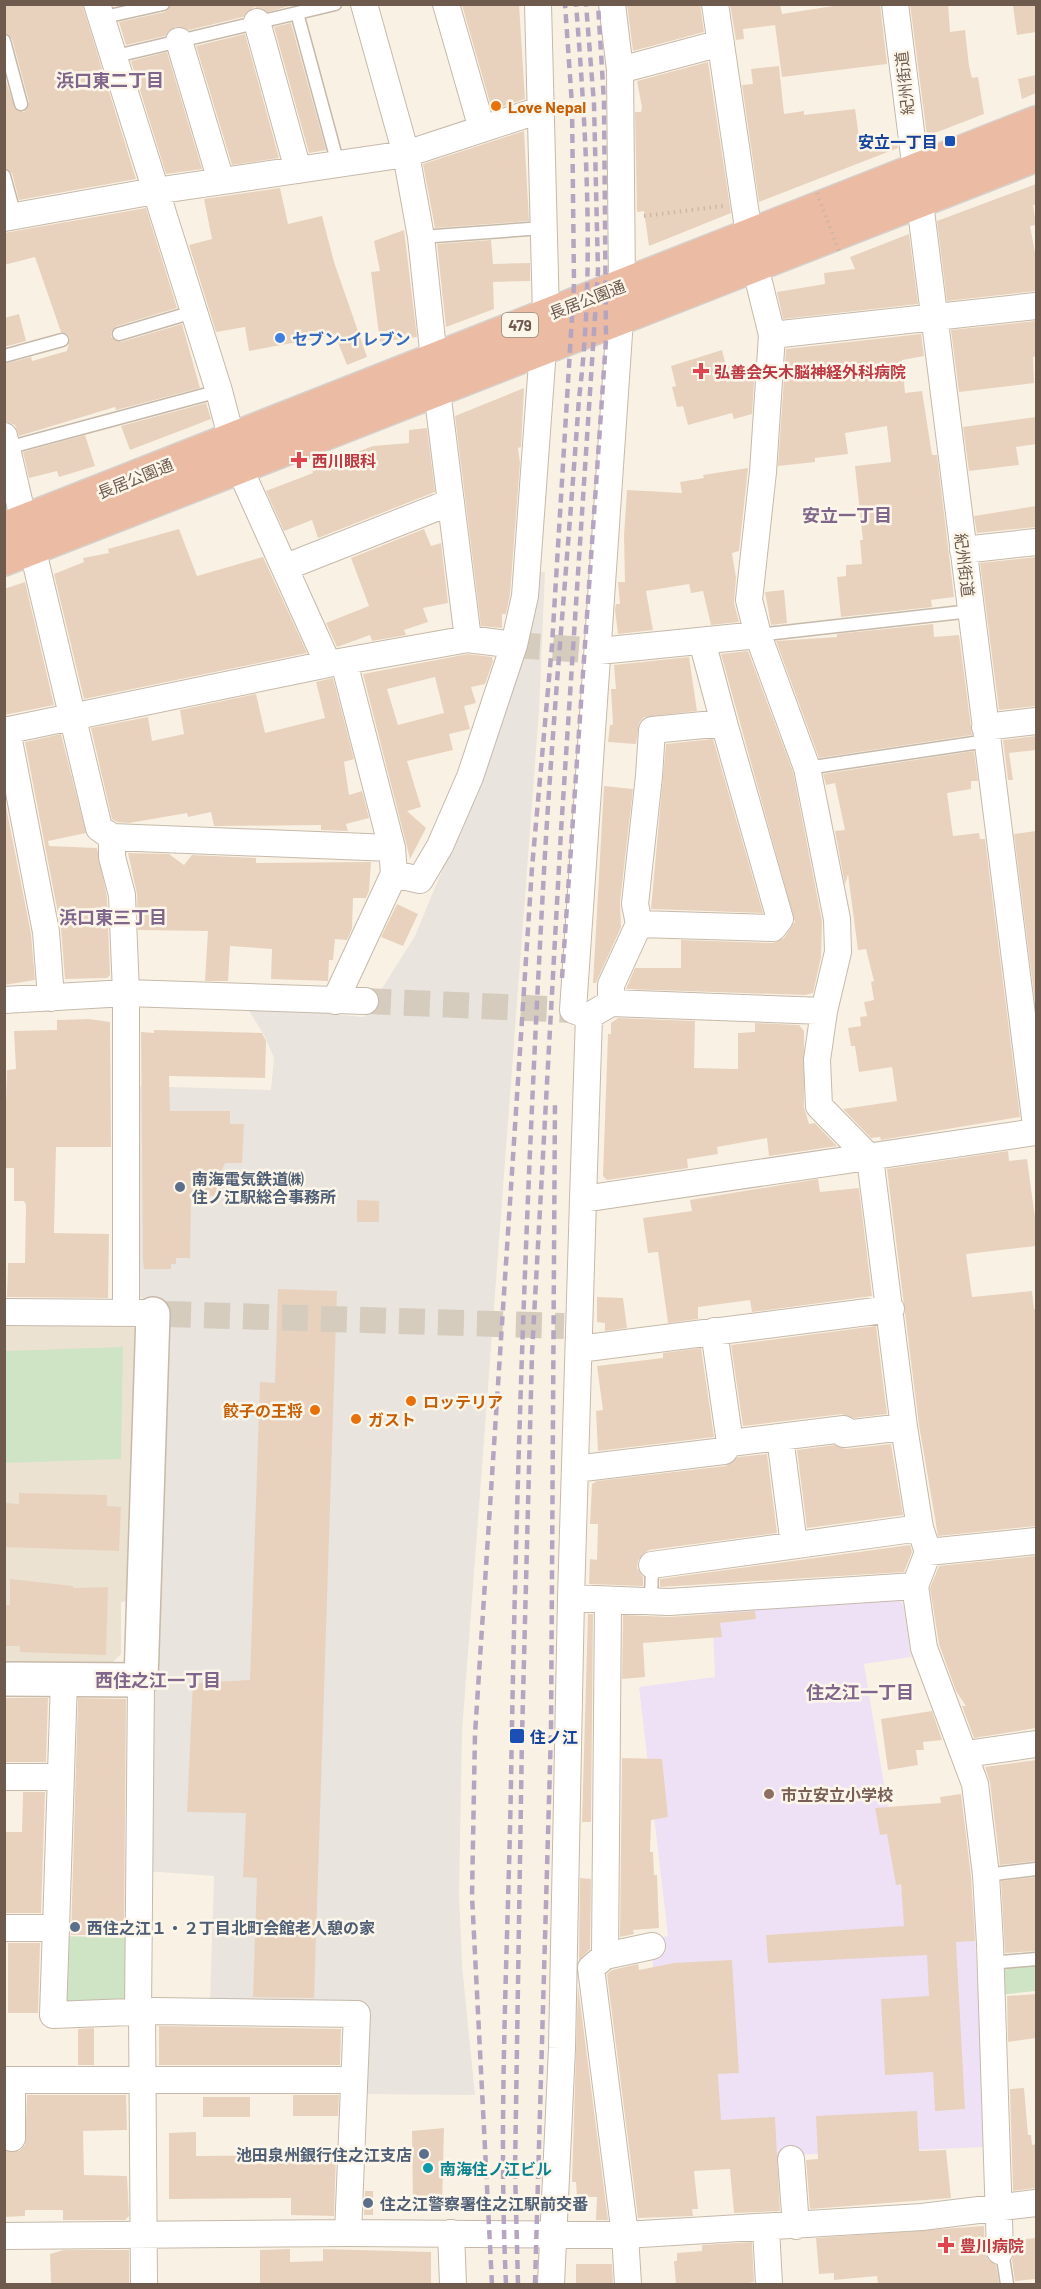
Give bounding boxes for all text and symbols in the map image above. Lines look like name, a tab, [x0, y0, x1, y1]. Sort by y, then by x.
street label: 紀州街道	[891, 50, 917, 116]
district label: 浜口東二丁目	[56, 69, 164, 91]
place label: Love Nepal	[508, 97, 586, 116]
marker: Love Nepal	[489, 99, 503, 113]
place label: 安立一丁目	[858, 132, 938, 151]
marker: 安立一丁目	[943, 134, 957, 148]
street label: 長居公園通	[546, 276, 628, 322]
road number: 479	[502, 313, 538, 337]
place label: セブン-イレブン	[292, 329, 411, 348]
marker: セブン-イレブン	[273, 331, 287, 345]
marker: 弘善会矢木脳神経外科病院	[692, 362, 710, 380]
place label: 弘善会矢木脳神経外科病院	[714, 362, 906, 381]
marker: 西川眼科	[290, 451, 308, 469]
place label: 西川眼科	[312, 451, 376, 470]
street label: 長居公園通	[94, 454, 176, 502]
district label: 安立一丁目	[802, 504, 892, 526]
street label: 紀州街道	[952, 532, 978, 598]
district label: 浜口東三丁目	[59, 906, 167, 928]
place label: 南海電気鉄道㈱ 住ノ江駅総合事務所	[191, 1169, 336, 1206]
marker: 南海電気鉄道㈱ 住ノ江駅総合事務所	[173, 1180, 187, 1194]
place label: ロッテリア	[423, 1392, 503, 1411]
marker: ロッテリア	[404, 1394, 418, 1408]
place label: 餃子の王将	[223, 1401, 303, 1420]
marker: 餃子の王将	[308, 1403, 322, 1417]
place label: ガスト	[368, 1410, 416, 1429]
marker: ガスト	[349, 1412, 363, 1426]
district label: 西住之江一丁目	[95, 1669, 221, 1691]
district label: 住之江一丁目	[806, 1681, 914, 1703]
marker: 住ノ江	[508, 1727, 526, 1745]
place label: 住ノ江	[529, 1727, 578, 1746]
place label: 市立安立小学校	[781, 1785, 893, 1804]
marker: 市立安立小学校	[762, 1787, 776, 1801]
place label: 西住之江１・２丁目北町会館老人憩の家	[87, 1918, 375, 1937]
marker: 西住之江１・２丁目北町会館老人憩の家	[68, 1920, 82, 1934]
place label: 池田泉州銀行住之江支店	[236, 2145, 412, 2164]
marker: 池田泉州銀行住之江支店	[417, 2147, 431, 2161]
place label: 南海住ノ江ビル	[440, 2159, 552, 2178]
marker: 南海住ノ江ビル	[421, 2161, 435, 2175]
place label: 住之江警察署住之江駅前交番	[379, 2194, 588, 2213]
marker: 住之江警察署住之江駅前交番	[361, 2196, 375, 2210]
marker: 豊川病院	[937, 2236, 955, 2254]
place label: 豊川病院	[960, 2236, 1024, 2255]

